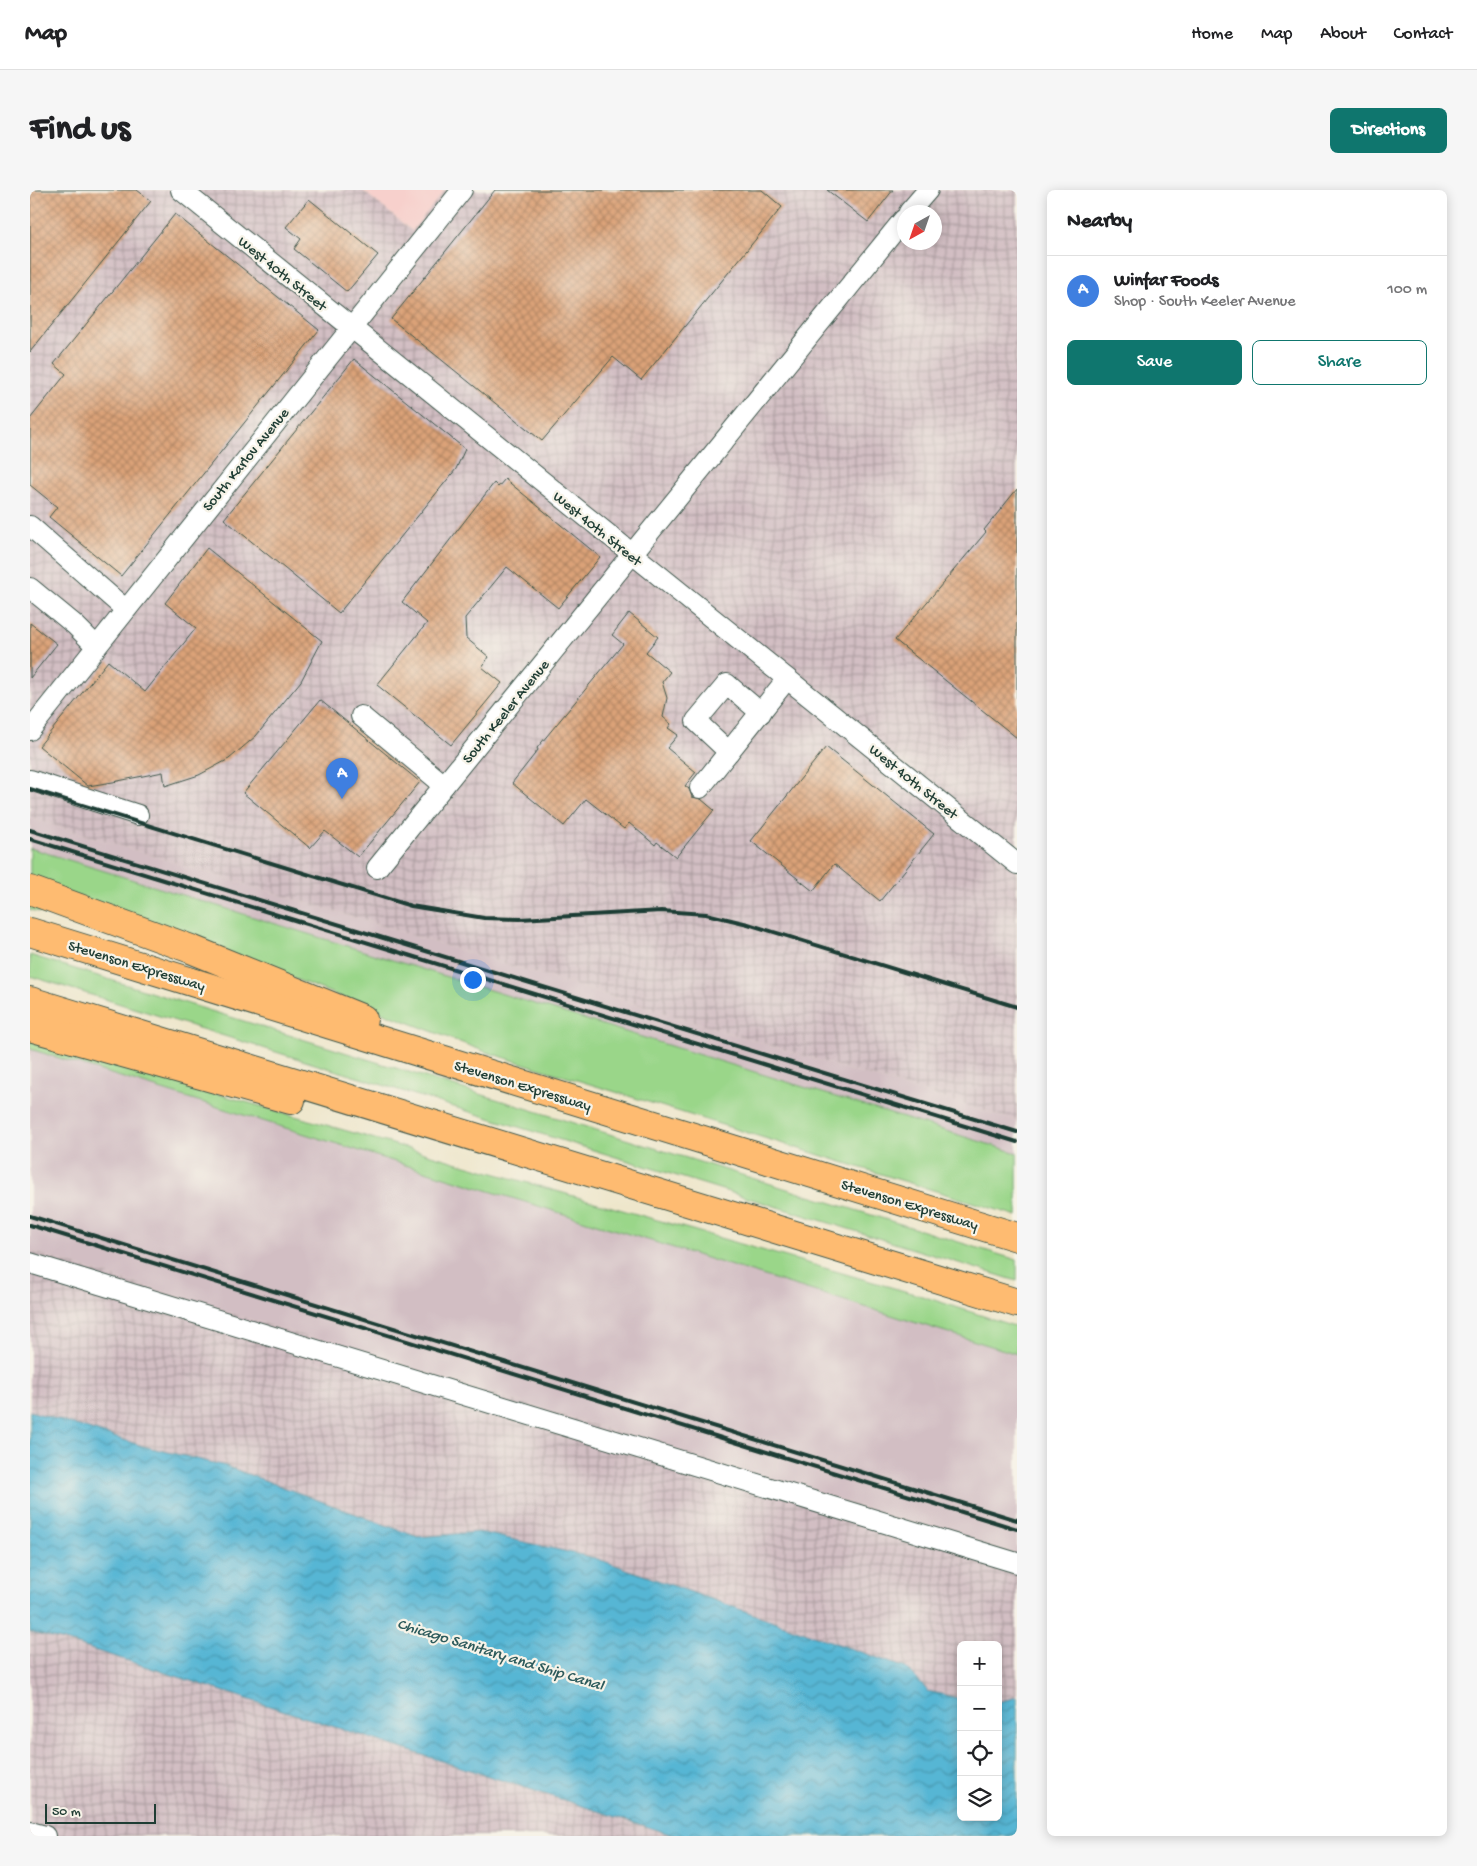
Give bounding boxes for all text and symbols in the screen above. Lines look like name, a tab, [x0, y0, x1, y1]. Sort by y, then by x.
text: Map	[25, 20, 67, 49]
text: Home	[1191, 24, 1233, 45]
text: Map	[1261, 24, 1292, 45]
text: About	[1320, 24, 1366, 45]
text: Contact	[1394, 24, 1452, 45]
button: Directions	[1330, 108, 1447, 153]
text: Find us	[30, 110, 130, 151]
north arrow	[897, 205, 942, 250]
text: Nearby	[1067, 210, 1132, 235]
street label: West 40th Street	[234, 233, 331, 317]
text: Winfar Foods	[1114, 270, 1218, 293]
text: A	[1078, 281, 1088, 300]
text: 100 m	[1387, 281, 1427, 300]
text: Shop · South Keeler Avenue	[1114, 293, 1296, 312]
button: Save	[1067, 340, 1242, 385]
button: Share	[1252, 340, 1427, 385]
street label: South Karlov Avenue	[199, 405, 294, 516]
street label: West 40th Street	[549, 488, 646, 572]
street label: South Keeler Avenue	[459, 657, 554, 768]
street label: West 40th Street	[865, 741, 962, 825]
pin: A	[326, 758, 358, 799]
street label: Stevenson Expressway	[66, 937, 208, 997]
your location	[460, 967, 486, 993]
street label: Stevenson Expressway	[452, 1057, 594, 1117]
street label: Stevenson Expressway	[839, 1176, 981, 1236]
water label: Chicago Sanitary and Ship Canal	[395, 1616, 607, 1697]
map controls	[957, 1641, 1002, 1821]
button: +	[957, 1641, 1002, 1686]
button: −	[957, 1686, 1002, 1731]
button: locate	[957, 1731, 1002, 1776]
button: layers	[957, 1776, 1002, 1821]
scale bar	[45, 1801, 156, 1824]
text: 50 m	[52, 1804, 81, 1821]

